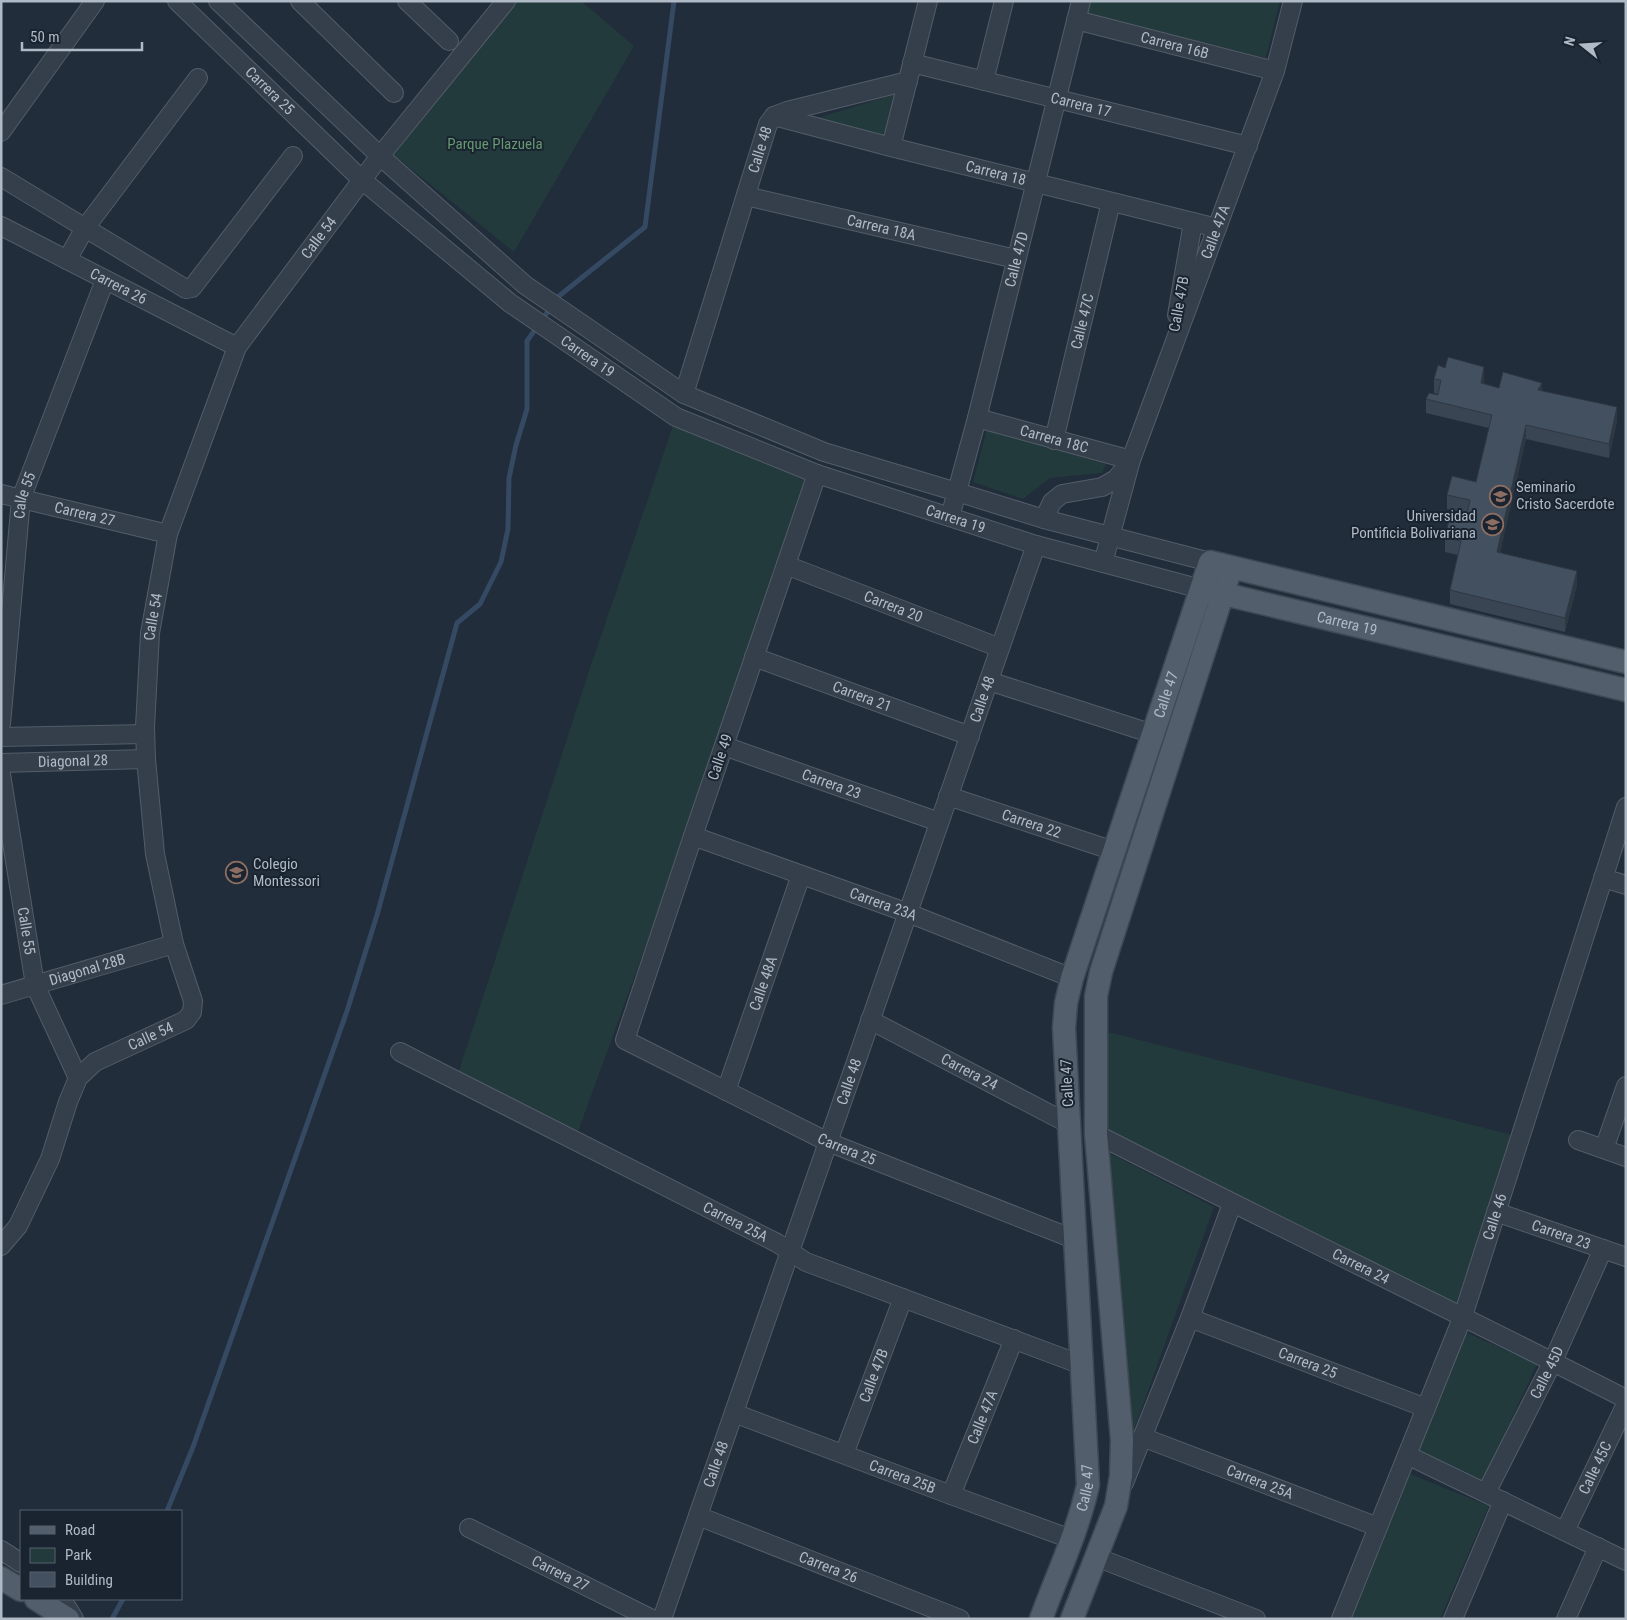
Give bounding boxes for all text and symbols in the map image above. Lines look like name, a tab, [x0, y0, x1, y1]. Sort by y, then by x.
scale bar	[22, 20, 142, 52]
north arrow	[1557, 20, 1607, 70]
text: 50 m	[30, 28, 60, 46]
street label: Carrera 16B	[1139, 28, 1211, 63]
text: N	[1561, 35, 1578, 48]
street label: Carrera 25	[241, 63, 298, 119]
street label: Carrera 17	[1049, 89, 1113, 121]
street label: Calle 48	[744, 124, 776, 175]
park label: Parque Plazuela	[447, 135, 543, 153]
street label: Carrera 18	[964, 157, 1028, 189]
street label: Calle 47A	[1197, 202, 1234, 262]
street label: Carrera 18A	[845, 211, 918, 244]
street label: Calle 54	[297, 213, 340, 262]
street label: Calle 47D	[1001, 230, 1032, 289]
street label: Carrera 26	[87, 264, 150, 308]
street label: Calle 47B	[1165, 275, 1193, 333]
street label: Calle 47C	[1067, 292, 1098, 351]
street label: Carrera 19	[557, 331, 618, 381]
street label: Carrera 18C	[1018, 421, 1090, 457]
street label: Calle 55	[10, 470, 39, 520]
place label: Seminario Cristo Sacerdote	[1516, 478, 1614, 513]
school or university icon: Seminario Cristo Sacerdote	[1488, 484, 1512, 508]
street label: Carrera 27	[53, 498, 117, 530]
street label: Carrera 19	[924, 501, 988, 537]
place label: Universidad Pontificia Bolivariana	[1351, 507, 1476, 542]
school or university icon: Universidad Pontificia Bolivariana	[1480, 513, 1504, 537]
street label: Carrera 20	[861, 587, 925, 626]
street label: Calle 54	[141, 592, 166, 641]
street label: Carrera 19	[1315, 608, 1379, 639]
street label: Calle 47	[1150, 669, 1182, 720]
street label: Calle 48	[966, 674, 999, 725]
street label: Carrera 21	[830, 677, 894, 716]
street label: Calle 49	[704, 731, 736, 783]
street label: Diagonal 28	[38, 751, 108, 771]
street label: Carrera 23	[799, 765, 863, 803]
street label: Carrera 22	[1000, 805, 1064, 842]
place label: Colegio Montessori	[253, 855, 320, 890]
school or university icon: Colegio Montessori	[225, 861, 249, 885]
street label: Carrera 23A	[847, 884, 920, 925]
street label: Calle 55	[14, 906, 39, 956]
street label: Diagonal 28B	[47, 950, 128, 989]
street label: Calle 48A	[746, 953, 781, 1013]
street label: Calle 54	[125, 1018, 176, 1054]
street label: Carrera 24	[938, 1050, 1001, 1094]
street label: Calle 48	[833, 1056, 865, 1107]
street label: Calle 47	[1057, 1059, 1077, 1107]
street label: Carrera 25	[814, 1129, 879, 1169]
street label: Calle 46	[1479, 1191, 1511, 1242]
street label: Carrera 25A	[700, 1198, 771, 1246]
street label: Carrera 23	[1529, 1216, 1593, 1253]
street label: Carrera 24	[1329, 1245, 1392, 1288]
street label: Calle 45D	[1526, 1343, 1567, 1402]
street label: Carrera 25	[1276, 1344, 1340, 1382]
street label: Calle 47B	[855, 1346, 892, 1405]
street label: Calle 47A	[964, 1387, 1002, 1447]
street label: Calle 48	[700, 1439, 732, 1490]
street label: Calle 45C	[1575, 1439, 1616, 1497]
street label: Carrera 25B	[867, 1456, 938, 1497]
street label: Carrera 25A	[1224, 1461, 1296, 1503]
street label: Calle 47	[1073, 1464, 1097, 1514]
legend	[20, 1510, 182, 1600]
text: Road	[65, 1521, 95, 1539]
text: Park	[65, 1546, 92, 1564]
street label: Carrera 26	[796, 1548, 860, 1587]
street label: Carrera 27	[529, 1552, 592, 1595]
text: Building	[65, 1571, 113, 1589]

